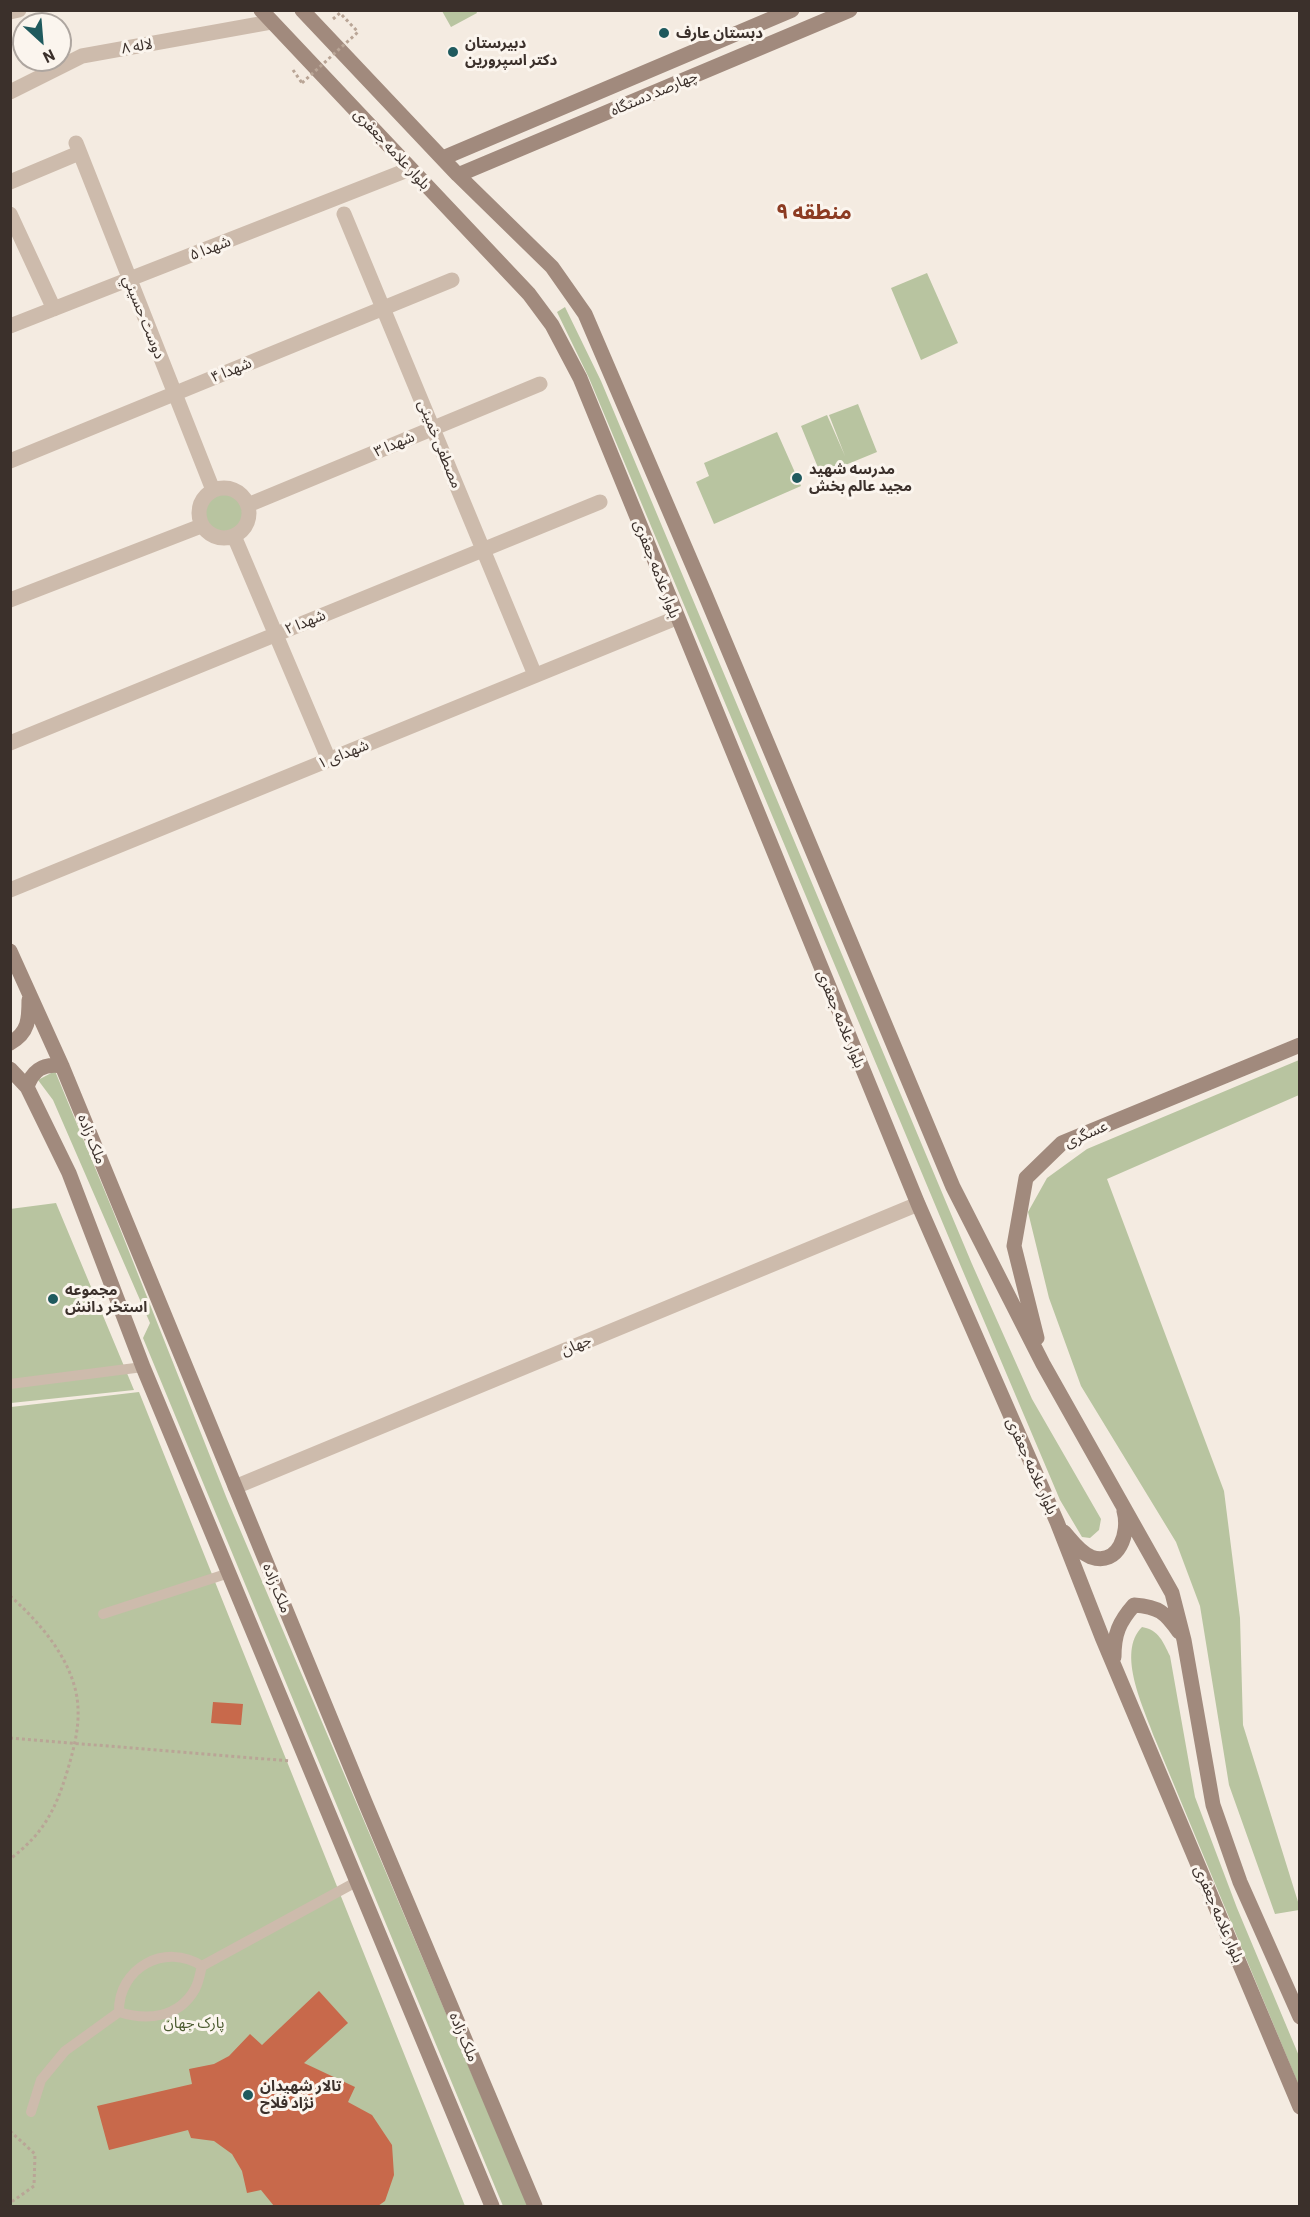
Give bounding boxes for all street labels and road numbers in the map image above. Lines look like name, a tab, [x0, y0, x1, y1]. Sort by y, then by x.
street label: لاله ۸	[120, 35, 154, 57]
street label: چهارصد دستگاه	[608, 67, 700, 119]
street label: بلوار علامه جعفری	[350, 105, 434, 193]
street label: شهدا ۵	[187, 232, 233, 264]
street label: دوست حسيني	[119, 273, 169, 361]
street label: شهدا ۴	[208, 354, 254, 386]
street label: مصطفی خمینی	[414, 397, 466, 491]
street label: شهدا ۳	[371, 427, 417, 461]
street label: بلوار علامه جعفری	[630, 517, 684, 621]
street label: شهدا ۲	[282, 606, 328, 638]
street label: شهدای ۱	[315, 736, 371, 772]
street label: بلوار علامه جعفری	[813, 968, 869, 1070]
street label: ملک زاده	[74, 1112, 110, 1166]
street label: عسگری	[1062, 1117, 1110, 1151]
street label: جهان	[558, 1331, 594, 1359]
street label: بلوار علامه جعفری	[1003, 1415, 1061, 1517]
street label: ملک زاده	[259, 1561, 295, 1615]
street label: بلوار علامه جعفری	[1190, 1863, 1248, 1965]
street label: ملک زاده	[446, 2010, 482, 2064]

